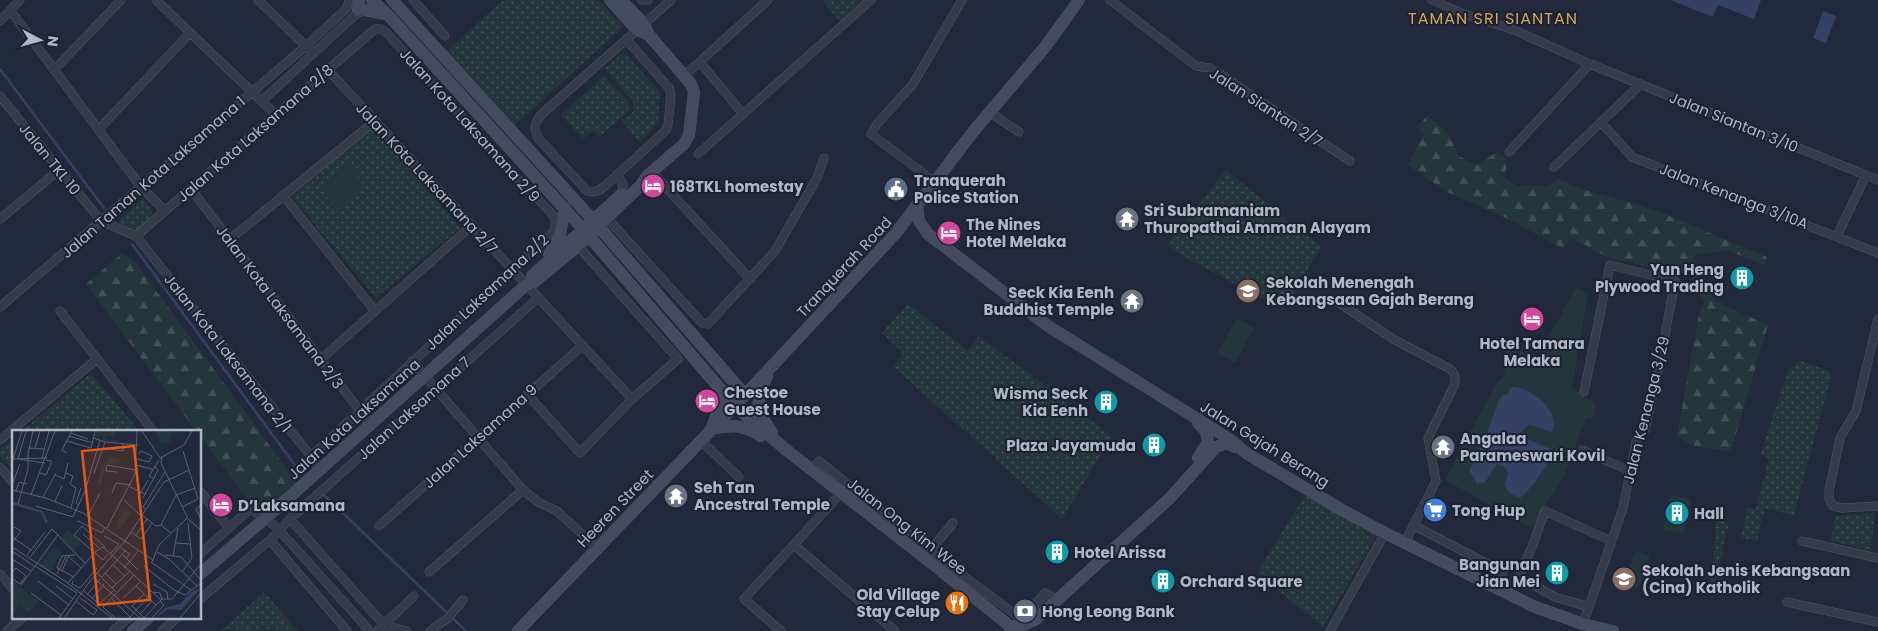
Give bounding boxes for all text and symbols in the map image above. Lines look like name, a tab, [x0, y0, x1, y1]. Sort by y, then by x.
district label: TAMAN SRI SIANTAN	[1408, 7, 1578, 30]
north arrow	[15, 15, 65, 65]
text: N	[42, 35, 63, 48]
street label: Jalan Kota Laksamana 2/9	[395, 43, 545, 207]
street label: Jalan Kota Laksamana 2/8	[172, 59, 338, 207]
street label: Jalan Siantan 2/7	[1205, 63, 1327, 151]
street label: Jalan Siantan 3/10	[1666, 87, 1802, 157]
street label: Jalan Taman Kota Laksamana 1	[56, 91, 250, 263]
street label: Jalan Kota Laksamana 2/7	[351, 98, 503, 258]
street label: Jalan TKL 10	[14, 118, 86, 200]
street label: Jalan Kenanga 3/10A	[1657, 158, 1811, 234]
place label: Tranquerah Police Station	[914, 170, 1019, 208]
hotel icon: 168TKL homestay	[640, 173, 666, 199]
place label: 168TKL homestay	[670, 176, 804, 197]
public building icon: Tranquerah Police Station	[883, 176, 909, 202]
place label: Sri Subramaniam Thuropathai Amman Alayam	[1144, 200, 1371, 238]
temple icon: Sri Subramaniam Thuropathai Amman Alayam	[1114, 206, 1140, 232]
street label: Tranquerah Road	[792, 212, 896, 322]
place label: The Nines Hotel Melaka	[966, 214, 1067, 252]
hotel icon: The Nines Hotel Melaka	[936, 220, 962, 246]
street label: Jalan Kota Laksamana 2/3	[211, 221, 349, 393]
street label: Jalan Laksamana 2/2	[421, 229, 553, 355]
place label: Yun Heng Plywood Trading	[1595, 259, 1724, 297]
building icon: Yun Heng Plywood Trading	[1729, 265, 1755, 291]
street label: Jalan Kota Laksamana 2/1	[159, 269, 297, 437]
place label: Sekolah Menengah Kebangsaan Gajah Berang	[1266, 272, 1474, 310]
school or university icon: Sekolah Menengah Kebangsaan Gajah Berang	[1235, 278, 1261, 304]
place label: Seck Kia Eenh Buddhist Temple	[984, 282, 1114, 320]
temple icon: Seck Kia Eenh Buddhist Temple	[1119, 288, 1145, 314]
hotel icon: Hotel Tamara Melaka	[1519, 306, 1545, 332]
place label: Hotel Tamara Melaka	[1479, 333, 1585, 371]
street label: Jalan Kenanga 3/29	[1617, 334, 1675, 486]
street label: Jalan Laksamana 7	[353, 352, 475, 464]
street label: Jalan Kota Laksamana	[283, 354, 425, 484]
street label: Jalan Laksamana 9	[418, 379, 542, 493]
place label: Chestoe Guest House	[724, 382, 821, 420]
place label: Wisma Seck Kia Eenh	[993, 383, 1089, 421]
hotel icon: Chestoe Guest House	[694, 388, 720, 414]
building icon: Wisma Seck Kia Eenh	[1093, 389, 1119, 415]
street label: Jalan Gajah Berang	[1196, 396, 1334, 492]
place label: Angalaa Parameswari Kovil	[1460, 428, 1605, 466]
inset map	[12, 430, 201, 618]
building icon: Plaza Jayamuda	[1141, 432, 1167, 458]
temple icon: Angalaa Parameswari Kovil	[1430, 434, 1456, 460]
place label: Plaza Jayamuda	[1006, 435, 1136, 456]
street label: Heeren Street	[572, 464, 658, 552]
street label: Jalan Ong Kim Wee	[843, 473, 971, 579]
place label: Seh Tan Ancestral Temple	[694, 477, 830, 515]
temple icon: Seh Tan Ancestral Temple	[663, 483, 689, 509]
hotel icon: D’Laksamana	[208, 492, 234, 518]
place label: D’Laksamana	[238, 495, 345, 516]
supermarket icon: Tong Hup	[1422, 497, 1448, 523]
place label: Tong Hup	[1452, 500, 1525, 521]
building icon: Hall	[1664, 500, 1690, 526]
place label: Hall	[1694, 503, 1724, 524]
building icon: Hotel Arissa	[1044, 539, 1070, 565]
place label: Hotel Arissa	[1074, 542, 1166, 563]
place label: Bangunan Jian Mei	[1459, 554, 1540, 592]
building icon: Bangunan Jian Mei	[1544, 560, 1570, 586]
place label: Sekolah Jenis Kebangsaan (Cina) Katholik	[1642, 560, 1850, 598]
school or university icon: Sekolah Jenis Kebangsaan (Cina) Katholik	[1611, 566, 1637, 592]
building icon: Orchard Square	[1150, 568, 1176, 594]
place label: Orchard Square	[1180, 571, 1303, 592]
place label: Old Village Stay Celup	[856, 584, 940, 622]
restaurant icon: Old Village Stay Celup	[944, 590, 970, 616]
bank icon: Hong Leong Bank	[1012, 598, 1038, 624]
place label: Hong Leong Bank	[1042, 601, 1176, 622]

